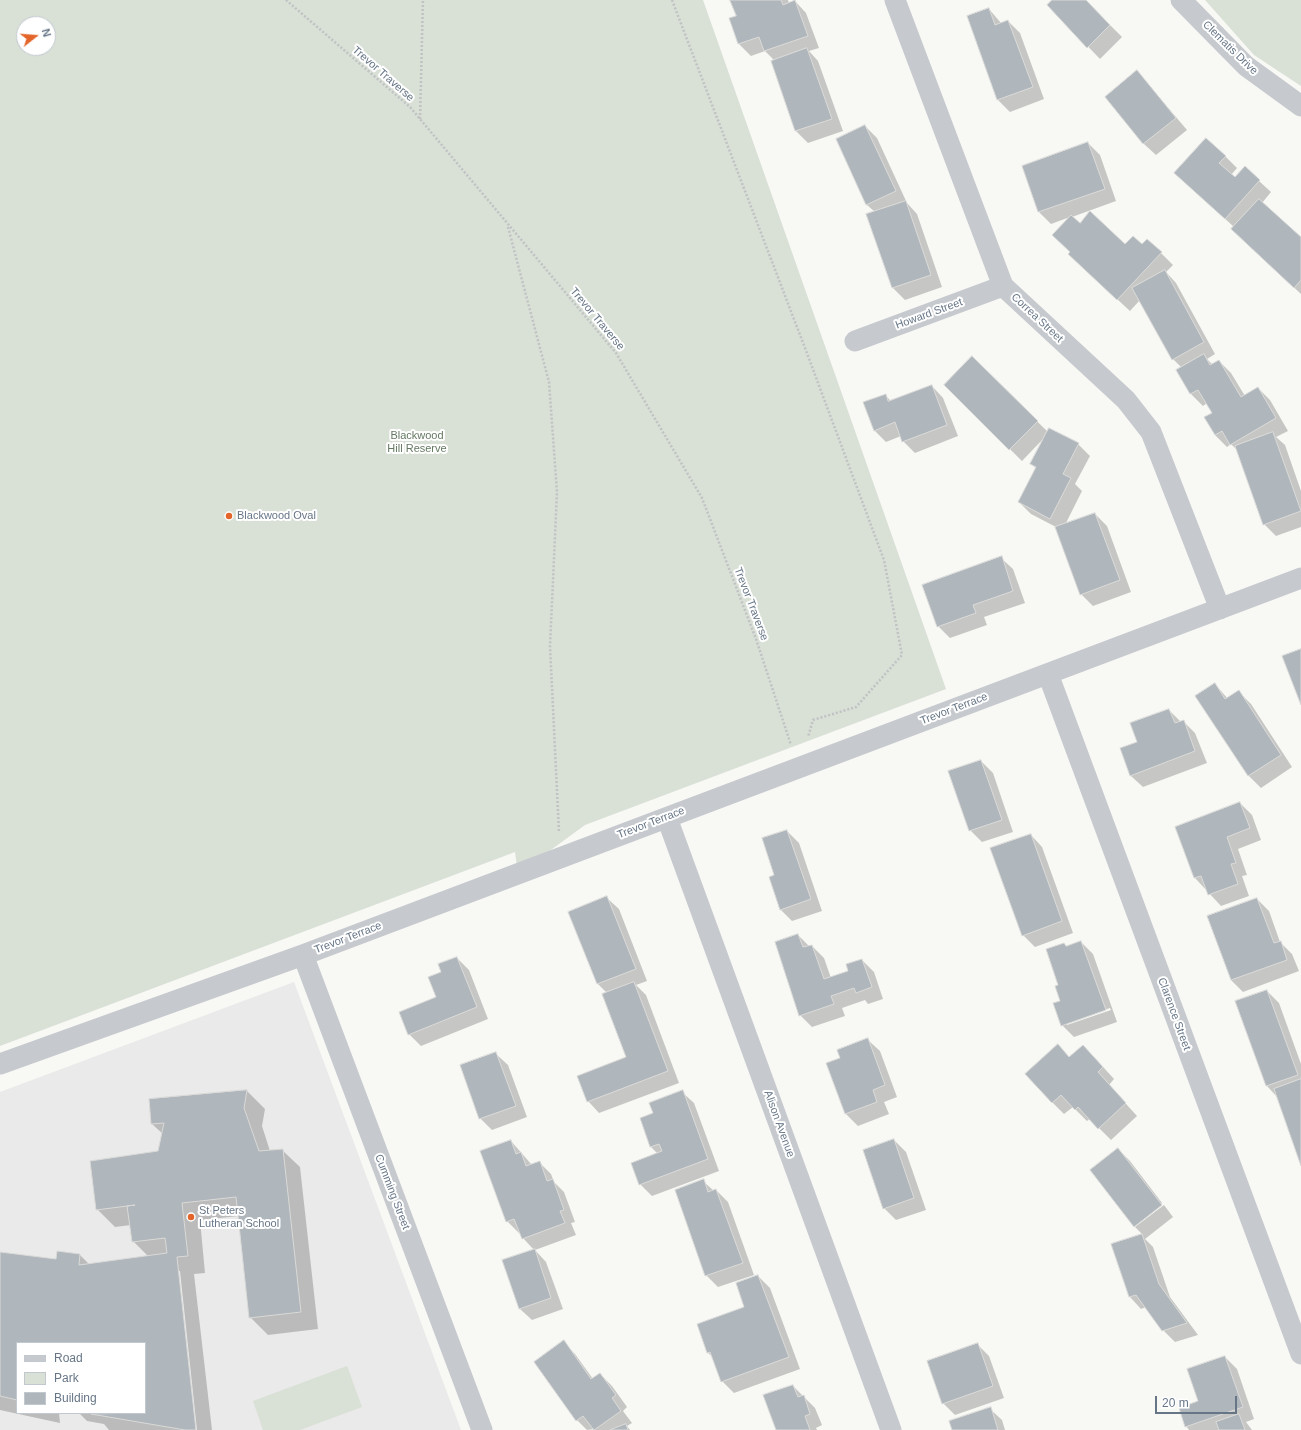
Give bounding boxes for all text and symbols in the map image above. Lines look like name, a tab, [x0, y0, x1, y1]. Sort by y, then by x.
north arrow	[16, 16, 56, 56]
street label: Clematis Drive	[1200, 18, 1260, 78]
text: N	[40, 27, 53, 38]
street label: Trevor Traverse	[349, 44, 417, 104]
street label: Trevor Traverse	[567, 285, 627, 353]
street label: Correa Street	[1008, 291, 1066, 345]
street label: Howard Street	[894, 296, 964, 332]
park label: Blackwood Hill Reserve	[387, 429, 447, 455]
place label: Blackwood Oval	[237, 509, 316, 523]
marker: Blackwood Oval	[224, 511, 234, 521]
street label: Trevor Traverse	[731, 565, 771, 643]
street label: Trevor Terrace	[918, 690, 990, 728]
street label: Trevor Terrace	[615, 804, 687, 842]
street label: Trevor Terrace	[312, 919, 384, 957]
street label: Clarence Street	[1155, 976, 1193, 1052]
street label: Alison Avenue	[761, 1089, 797, 1159]
street label: Cumming Street	[372, 1153, 412, 1231]
place label: St Peters Lutheran School	[199, 1204, 279, 1230]
marker: St Peters Lutheran School	[186, 1212, 196, 1222]
legend	[16, 1342, 146, 1414]
text: Road	[54, 1351, 83, 1365]
text: Park	[54, 1371, 79, 1385]
scale bar	[1157, 1388, 1239, 1414]
text: Building	[54, 1391, 97, 1405]
text: 20 m	[1162, 1396, 1189, 1410]

